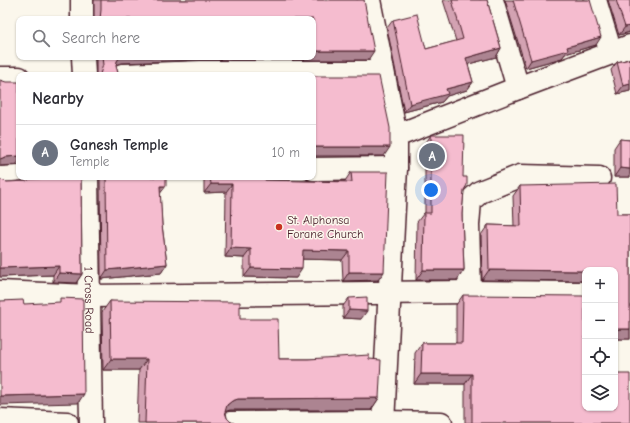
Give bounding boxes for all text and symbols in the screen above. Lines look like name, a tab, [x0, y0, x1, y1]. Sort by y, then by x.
search box	[16, 16, 316, 60]
icon: search	[30, 27, 52, 49]
text: Search here	[62, 29, 140, 47]
text: Nearby	[32, 89, 83, 108]
text: Ganesh Temple	[70, 136, 168, 154]
pin: A	[419, 141, 445, 171]
text: A	[41, 145, 49, 160]
text: 10 m	[272, 145, 300, 160]
text: Temple	[70, 154, 109, 169]
your location	[421, 180, 441, 200]
place label: St. Alphonsa Forane Church	[287, 213, 364, 241]
marker: St. Alphonsa Forane Church	[274, 222, 284, 232]
street label: 1 Cross Road	[81, 266, 97, 334]
map controls	[582, 267, 618, 411]
button: +	[582, 267, 618, 303]
button: −	[582, 303, 618, 339]
button: locate	[582, 339, 618, 375]
button: layers	[582, 375, 618, 411]

